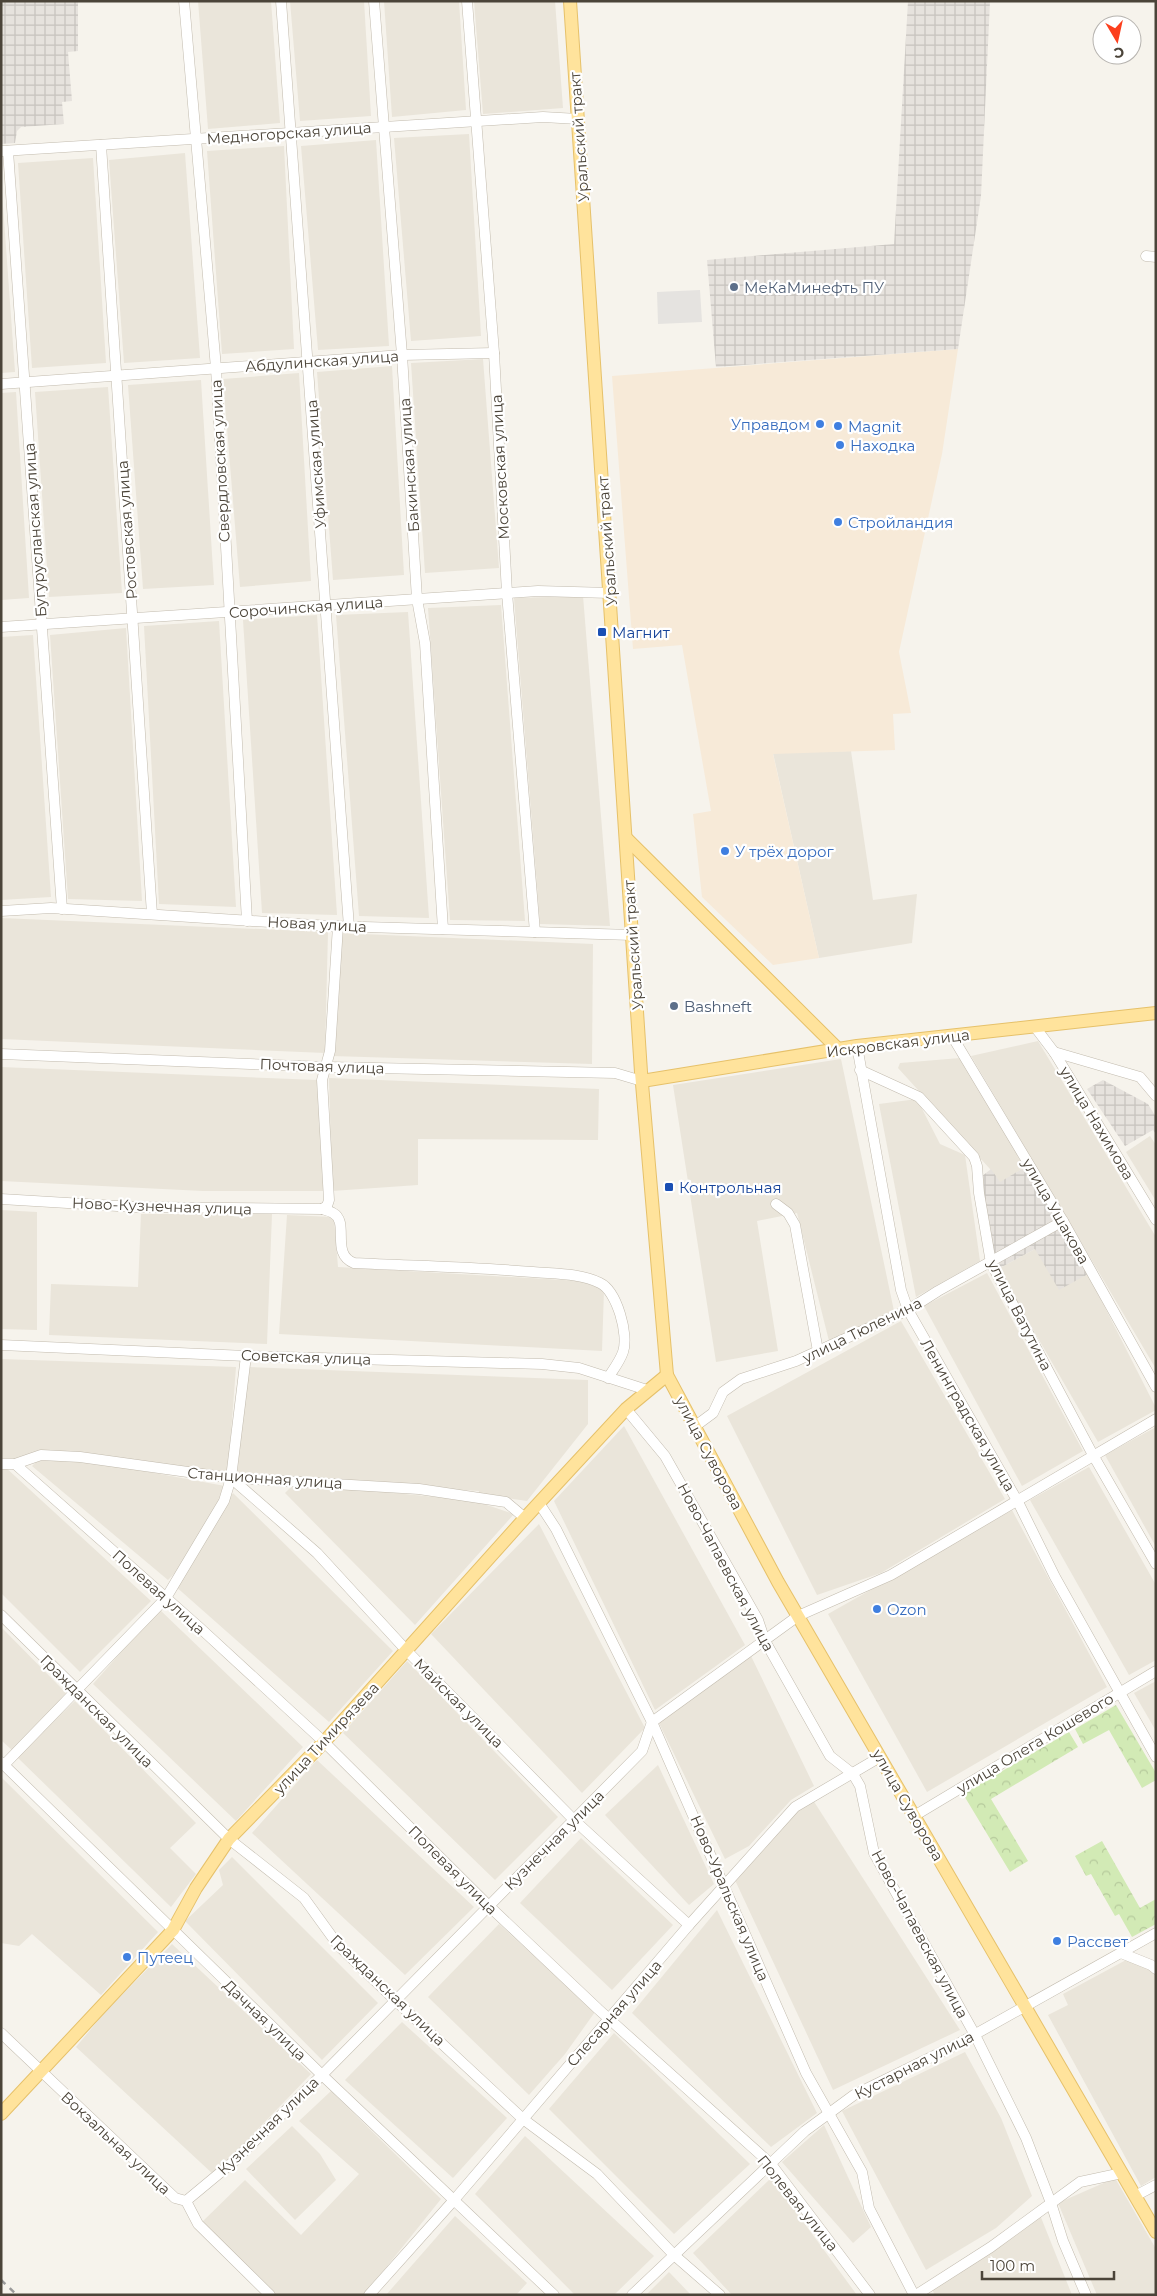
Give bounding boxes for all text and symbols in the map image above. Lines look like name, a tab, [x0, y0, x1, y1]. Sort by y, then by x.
north arrow	[1092, 15, 1142, 65]
text: С	[1113, 43, 1125, 63]
street label: Уральский тракт	[565, 71, 593, 203]
street label: Медногорская улица	[206, 118, 372, 148]
place label: МеКаМинефть ПУ	[744, 278, 885, 297]
marker: МеКаМинефть ПУ	[728, 281, 740, 293]
street label: Абдулинская улица	[244, 346, 400, 376]
street label: Свердловская улица	[206, 379, 234, 543]
street label: Московская улица	[487, 394, 513, 540]
street label: Бакинская улица	[395, 397, 423, 533]
street label: Уфимская улица	[302, 399, 330, 529]
place label: Управдом	[731, 415, 810, 434]
place label: Magnit	[848, 417, 902, 436]
marker: Управдом	[814, 418, 826, 430]
marker: Magnit	[832, 420, 844, 432]
place label: Находка	[850, 436, 915, 455]
marker: Находка	[834, 439, 846, 451]
street label: Бугурусланская улица	[19, 442, 51, 618]
street label: Ростовская улица	[113, 460, 141, 600]
street label: Уральский тракт	[593, 475, 621, 607]
place label: Стройландия	[848, 513, 953, 532]
marker: Стройландия	[832, 516, 844, 528]
street label: Сорочинская улица	[228, 592, 384, 622]
place label: Магнит	[612, 623, 671, 642]
marker: Магнит	[596, 626, 608, 638]
place label: У трёх дорог	[735, 842, 835, 861]
marker: У трёх дорог	[719, 845, 731, 857]
street label: Уральский тракт	[619, 879, 647, 1011]
street label: Новая улица	[267, 912, 367, 936]
place label: Bashneft	[684, 997, 752, 1016]
marker: Bashneft	[668, 1000, 680, 1012]
street label: Искровская улица	[825, 1025, 971, 1061]
street label: Почтовая улица	[259, 1054, 385, 1078]
street label: улица Нахимова	[1055, 1062, 1138, 1183]
street label: улица Ушакова	[1018, 1154, 1094, 1267]
place label: Контрольная	[679, 1178, 782, 1197]
marker: Контрольная	[663, 1181, 675, 1193]
street label: Ново-Кузнечная улица	[72, 1193, 252, 1219]
street label: улица Ватутина	[983, 1255, 1056, 1374]
street label: улица Тюленина	[798, 1293, 925, 1368]
street label: Ленинградская улица	[916, 1335, 1020, 1495]
street label: Советская улица	[241, 1345, 371, 1369]
street label: улица Суворова	[671, 1392, 747, 1513]
street label: Станционная улица	[187, 1463, 343, 1493]
street label: Ново-Чапаевская улица	[673, 1479, 779, 1655]
street label: Полевая улица	[109, 1545, 209, 1639]
place label: Ozon	[887, 1600, 927, 1619]
marker: Ozon	[871, 1603, 883, 1615]
street label: Гражданская улица	[36, 1650, 158, 1772]
street label: Майская улица	[410, 1654, 508, 1752]
street label: улица Тимирязева	[269, 1678, 383, 1799]
street label: улица Олега Кошевого	[952, 1689, 1117, 1798]
street label: улица Суворова	[868, 1745, 948, 1864]
street label: Кузнечная улица	[500, 1786, 608, 1894]
street label: Ново-Уральская улица	[686, 1812, 774, 1984]
street label: Полевая улица	[404, 1821, 502, 1919]
street label: Ново-Чапаевская улица	[867, 1846, 973, 2022]
street label: Гражданская улица	[327, 1930, 449, 2050]
place label: Рассвет	[1067, 1932, 1129, 1951]
marker: Рассвет	[1051, 1935, 1063, 1947]
place label: Путеец	[137, 1948, 193, 1967]
marker: Путеец	[121, 1951, 133, 1963]
street label: Слесарная улица	[562, 1956, 666, 2070]
street label: Дачная улица	[219, 1976, 311, 2064]
street label: Кустарная улица	[851, 2027, 977, 2103]
street label: Кузнечная улица	[213, 2073, 323, 2179]
street label: Вокзальная улица	[57, 2087, 175, 2199]
street label: Полевая улица	[753, 2151, 843, 2255]
scale bar	[982, 2248, 1114, 2280]
text: 100 m	[990, 2256, 1035, 2275]

